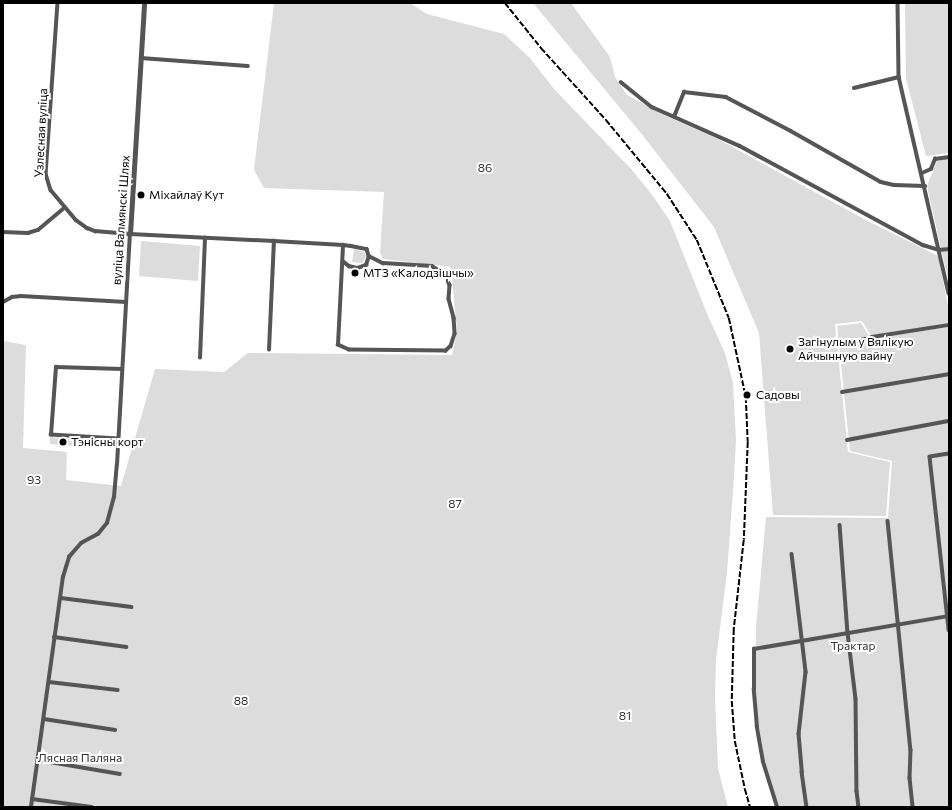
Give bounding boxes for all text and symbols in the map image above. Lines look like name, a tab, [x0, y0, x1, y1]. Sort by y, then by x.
street label: Узлесная вуліца	[31, 88, 51, 178]
street label: вуліца Валмянскі Шлях	[109, 155, 133, 285]
park label: 86	[478, 161, 492, 175]
place label: Міхайлаў Кут	[149, 188, 224, 202]
marker: Міхайлаў Кут	[136, 190, 146, 200]
place label: МТЗ «Калодзішчы»	[363, 266, 474, 280]
marker: МТЗ «Калодзішчы»	[350, 268, 360, 278]
place label: Загінулым у Вялікую Айчынную вайну	[798, 335, 914, 363]
marker: Загінулым у Вялікую Айчынную вайну	[785, 344, 795, 354]
place label: Садовы	[756, 388, 800, 402]
marker: Садовы	[741, 389, 753, 401]
place label: Тэнісны корт	[71, 435, 144, 449]
marker: Тэнісны корт	[58, 437, 68, 447]
park label: 93	[27, 473, 41, 487]
park label: 87	[448, 497, 462, 511]
park label: Трактар	[830, 639, 876, 653]
park label: 88	[234, 694, 248, 708]
park label: 81	[619, 709, 631, 723]
park label: Лясная Паляна	[38, 751, 122, 765]

